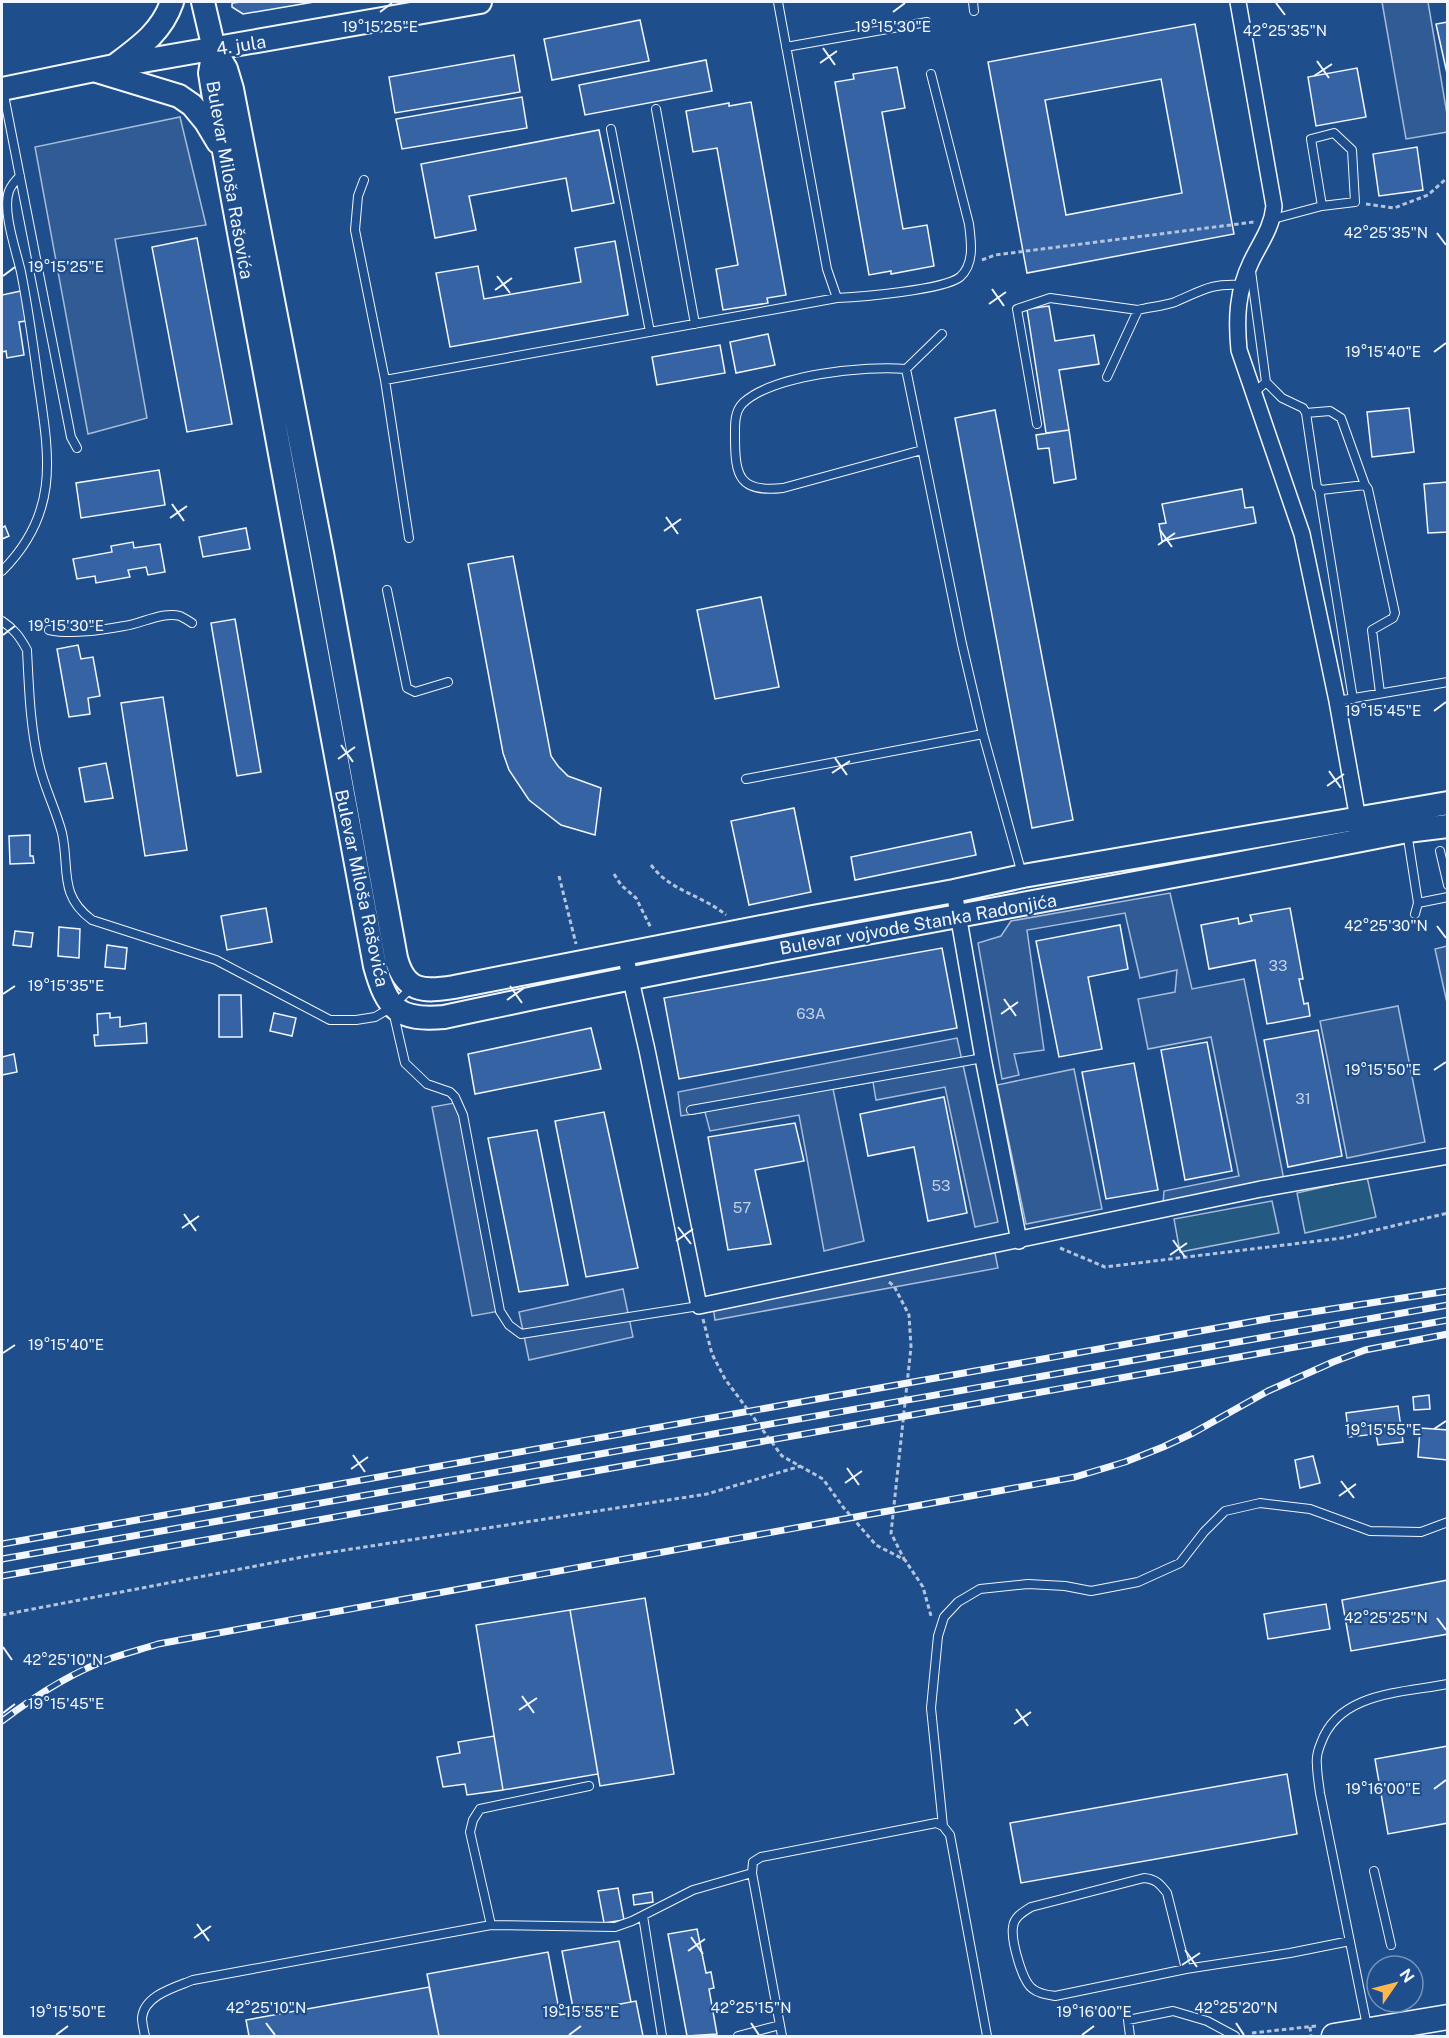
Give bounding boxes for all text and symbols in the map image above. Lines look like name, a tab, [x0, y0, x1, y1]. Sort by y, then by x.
text: 19°15'25"E	[342, 18, 418, 35]
text: 19°15'30"E	[855, 18, 931, 35]
text: 42°25'35"N	[1243, 22, 1327, 39]
street label: 4. jula	[215, 31, 267, 59]
street label: Bulevar Miloša Rašovića	[202, 79, 258, 281]
text: 42°25'35"N	[1344, 224, 1428, 241]
text: 19°15'25"E	[28, 258, 104, 275]
text: 19°15'40"E	[1345, 343, 1421, 360]
text: 19°15'30"E	[28, 617, 104, 634]
text: 19°15'45"E	[1345, 702, 1421, 719]
street label: Bulevar Miloša Rašovića	[331, 787, 393, 989]
street label: Bulevar vojvode Stanka Radonjića	[778, 889, 1058, 959]
text: 42°25'30"N	[1344, 917, 1428, 934]
house number: 33	[1269, 957, 1287, 974]
text: 19°15'35"E	[28, 977, 104, 994]
house number: 63A	[796, 1005, 826, 1022]
text: 19°15'50"E	[1345, 1061, 1421, 1078]
house number: 31	[1295, 1090, 1311, 1107]
house number: 53	[931, 1177, 951, 1194]
house number: 57	[733, 1199, 751, 1216]
text: 19°15'40"E	[28, 1336, 104, 1353]
text: 19°15'55"E	[1345, 1421, 1421, 1438]
text: 42°25'25"N	[1344, 1609, 1428, 1626]
text: 42°25'10"N	[23, 1651, 103, 1668]
text: 19°15'45"E	[28, 1695, 104, 1712]
text: 19°16'00"E	[1345, 1780, 1421, 1797]
north arrow	[1365, 1954, 1425, 2014]
text: N	[1396, 1965, 1418, 1986]
text: 42°25'10"N	[226, 1999, 306, 2016]
text: 42°25'15"N	[711, 1999, 791, 2016]
text: 42°25'20"N	[1194, 1999, 1278, 2016]
text: 19°15'50"E	[30, 2003, 106, 2020]
text: 19°15'55"E	[543, 2003, 619, 2020]
text: 19°16'00"E	[1056, 2003, 1132, 2020]

